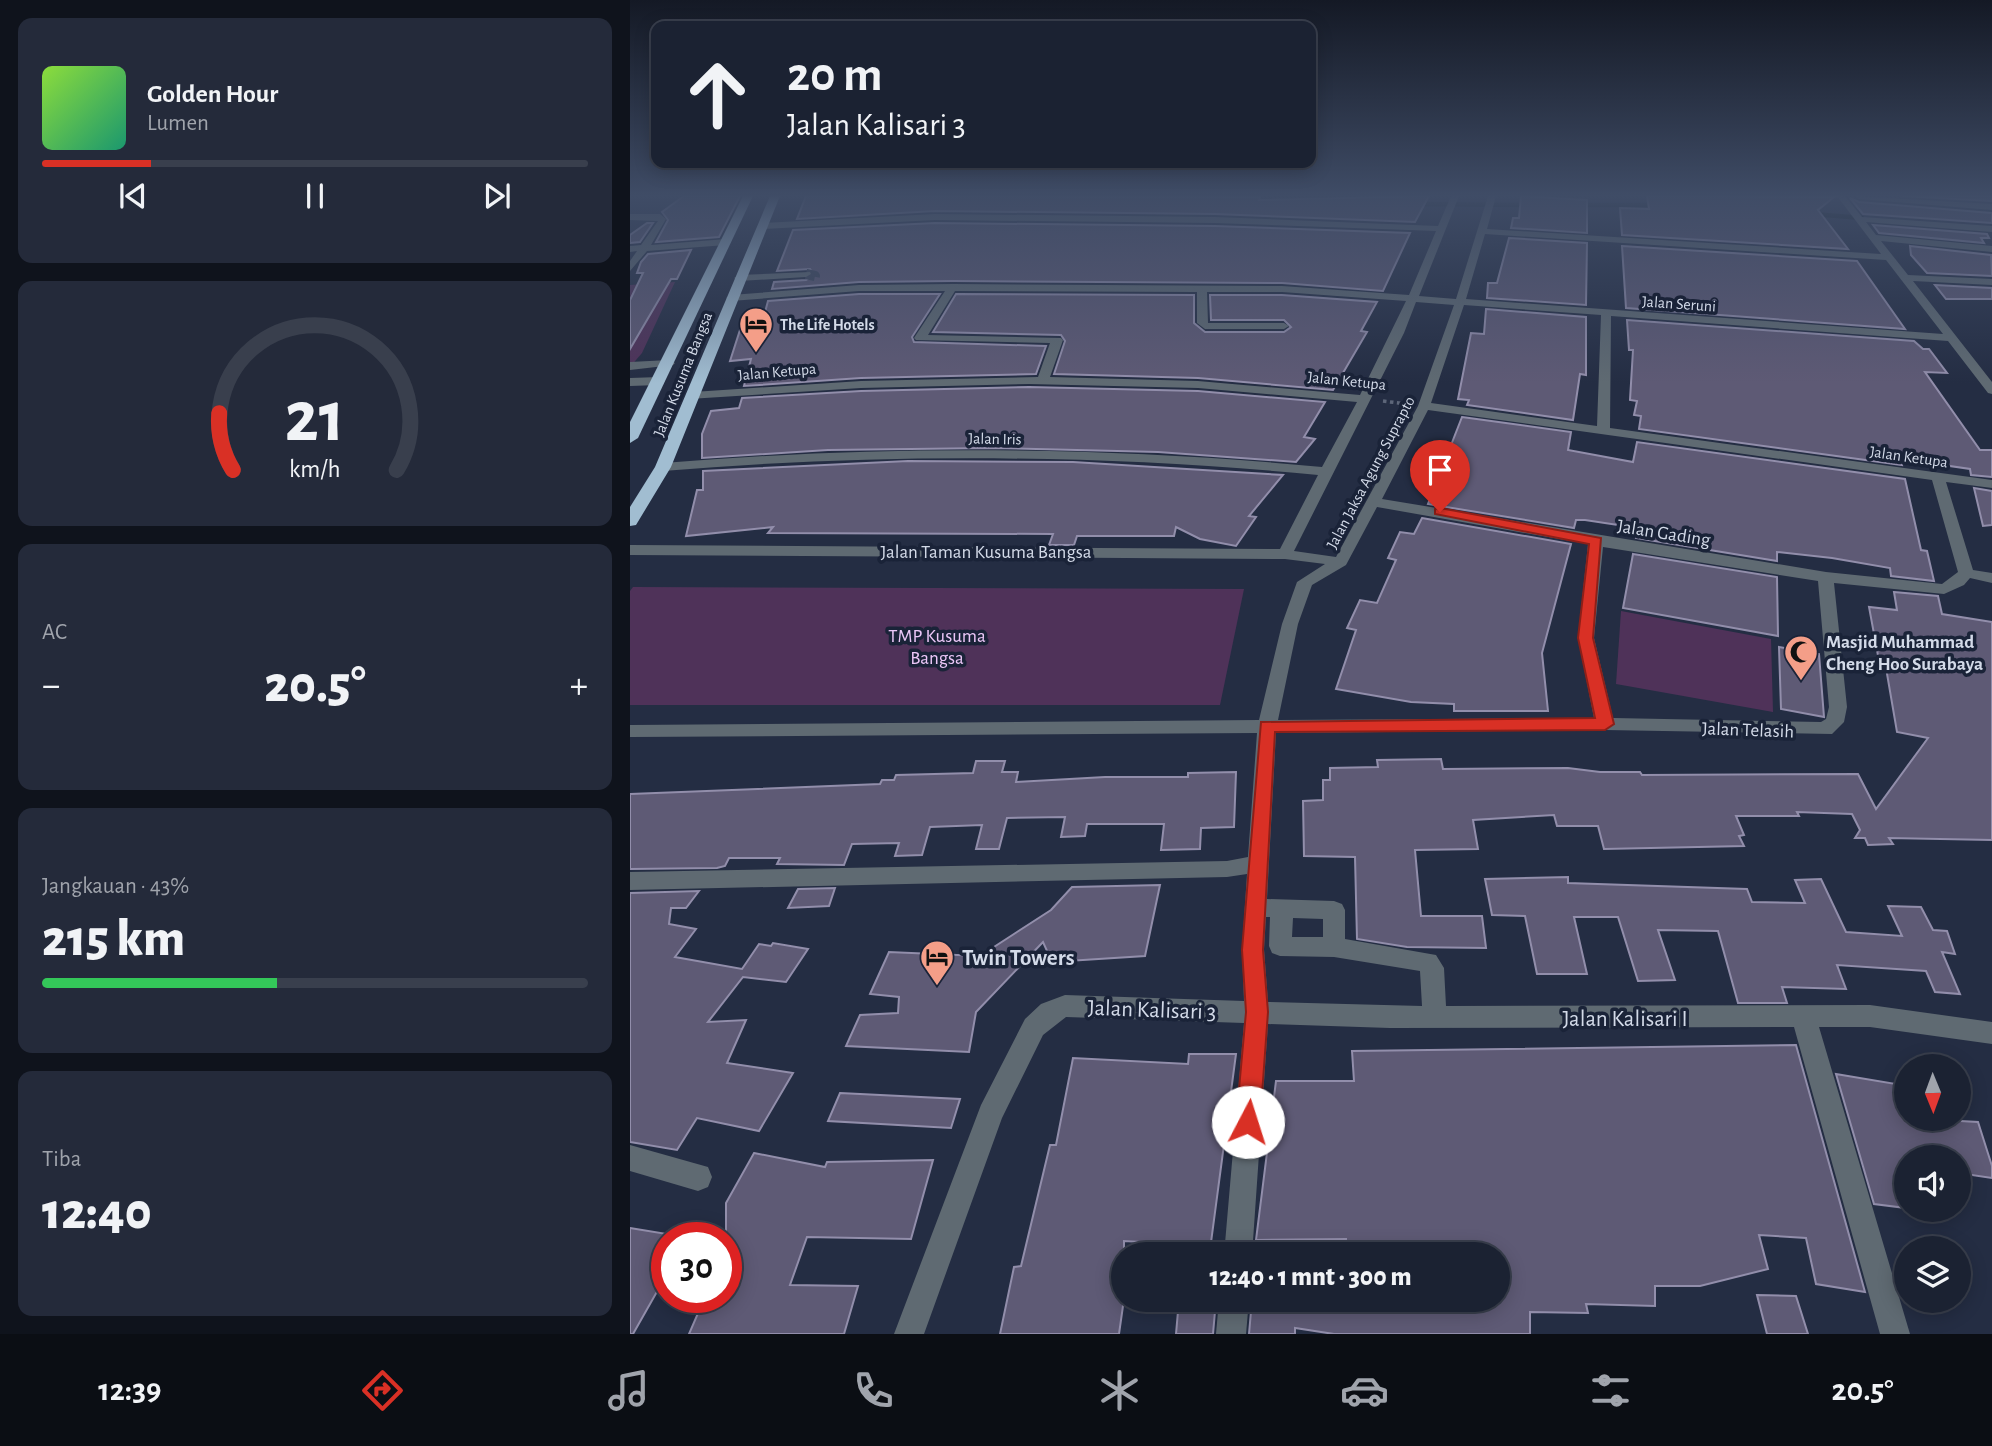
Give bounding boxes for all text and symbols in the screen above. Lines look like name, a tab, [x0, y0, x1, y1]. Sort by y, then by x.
icon: ahead	[672, 49, 763, 140]
text: 20 m	[787, 51, 883, 100]
text: Golden Hour	[147, 81, 278, 107]
text: Jalan Kalisari 3	[787, 109, 966, 141]
text: Lumen	[147, 112, 209, 135]
icon: previous	[114, 177, 152, 215]
icon: pause	[296, 177, 334, 215]
icon: next	[478, 177, 516, 215]
street label: Jalan Seruni	[1641, 293, 1716, 315]
hotel icon: The Life Hotels	[737, 305, 775, 354]
street label: Jalan Kusuma Bangsa	[651, 310, 715, 439]
place label: The Life Hotels	[780, 317, 875, 333]
street label: Jalan Ketupa	[737, 361, 817, 383]
street label: Jalan Ketupa	[1307, 369, 1387, 393]
text: 21	[285, 382, 345, 455]
street label: Jalan Jaksa Agung Suprapto	[1324, 393, 1418, 551]
street label: Jalan Iris	[968, 431, 1022, 447]
pin	[1410, 440, 1470, 512]
street label: Jalan Ketupa	[1869, 444, 1949, 470]
icon: arrive	[1421, 451, 1459, 489]
text: km/h	[289, 457, 341, 482]
street label: Jalan Gading	[1616, 517, 1712, 550]
street label: Jalan Taman Kusuma Bangsa	[881, 543, 1092, 562]
text: AC	[42, 621, 67, 644]
park label: TMP Kusuma Bangsa	[888, 627, 986, 668]
mosque icon: Masjid Muhammad Cheng Hoo Surabaya	[1782, 633, 1820, 682]
place label: Masjid Muhammad Cheng Hoo Surabaya	[1826, 633, 1983, 674]
text: 20.5°	[264, 659, 366, 711]
text: −	[42, 667, 60, 705]
text: +	[570, 667, 588, 705]
street label: Jalan Telasih	[1701, 719, 1794, 742]
text: Jangkauan · 43%	[42, 875, 189, 898]
text: 215 km	[42, 913, 185, 965]
hotel icon: Twin Towers	[918, 938, 956, 987]
place label: Twin Towers	[962, 947, 1075, 970]
street label: Jalan Kalisari 3	[1087, 997, 1217, 1024]
street label: Jalan Kalisari I	[1562, 1008, 1688, 1031]
north arrow	[1894, 1054, 1970, 1130]
map controls	[1894, 1054, 1971, 1313]
position arrow	[1211, 1085, 1285, 1159]
button: sound	[1894, 1145, 1971, 1222]
text: Tiba	[42, 1148, 81, 1171]
text: 12:40	[42, 1186, 152, 1238]
speed limit sign: 30	[651, 1222, 742, 1313]
button: layers	[1894, 1236, 1971, 1313]
text: 12:40 · 1 mnt · 300 m	[1209, 1264, 1412, 1290]
icon: directions	[358, 1366, 407, 1415]
icon: music	[604, 1366, 653, 1415]
icon: phone	[849, 1366, 898, 1415]
icon: climate	[1095, 1366, 1144, 1415]
icon: car	[1340, 1366, 1389, 1415]
icon: filters	[1586, 1366, 1635, 1415]
text: 12:39	[98, 1374, 161, 1406]
text: 20.5°	[1831, 1374, 1894, 1406]

